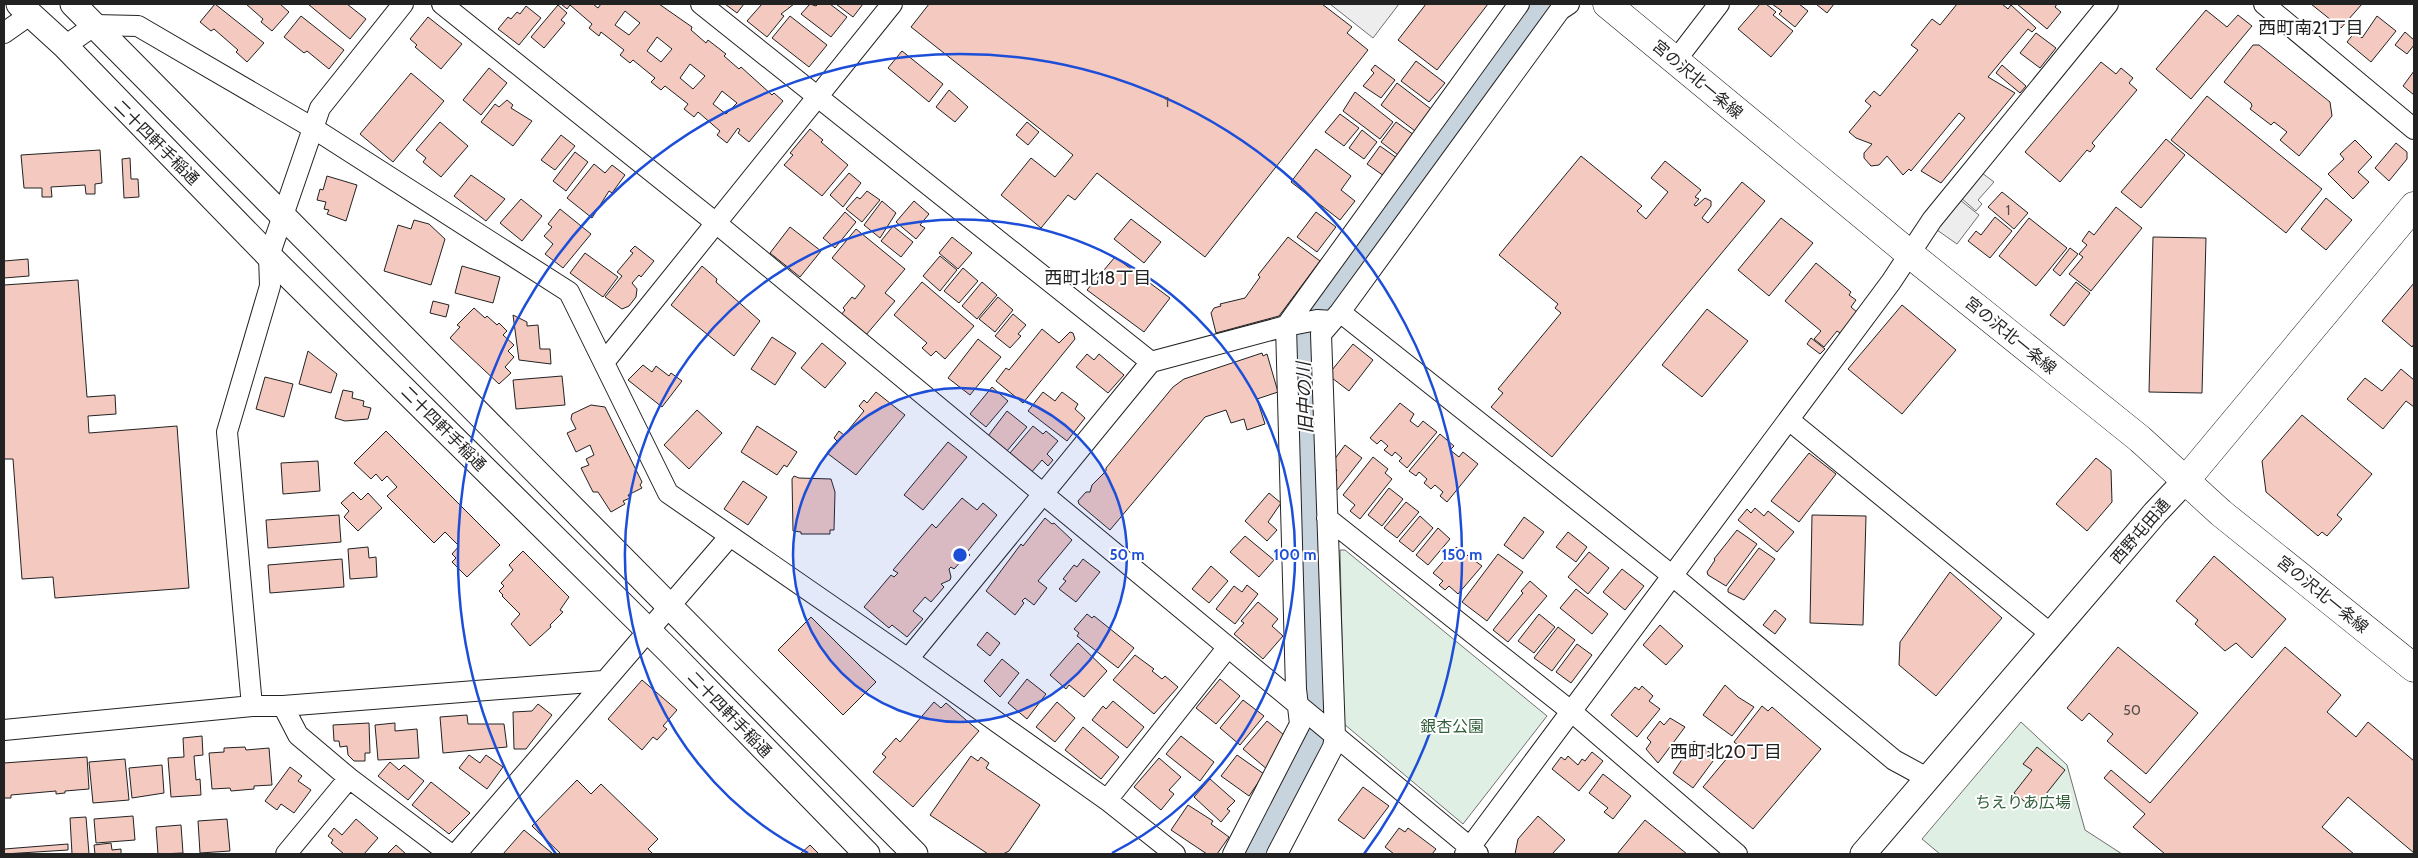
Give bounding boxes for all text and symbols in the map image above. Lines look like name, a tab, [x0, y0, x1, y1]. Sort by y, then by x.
district label: 西町南21丁目	[2258, 17, 2364, 39]
street label: 宮の沢北一条線	[1649, 36, 1747, 123]
house number: 1	[1165, 93, 1169, 111]
street label: 二十四軒手稲通	[110, 96, 203, 189]
house number: 1	[2006, 201, 2010, 219]
district label: 西町北18丁目	[1045, 267, 1151, 289]
street label: 宮の沢北一条線	[1961, 293, 2060, 378]
water label: 旧中の川	[1293, 360, 1317, 434]
street label: 二十四軒手稲通	[397, 382, 490, 475]
street label: 西野屯田通	[2107, 495, 2174, 568]
centre of rings	[951, 546, 969, 564]
text: 50 m	[1109, 546, 1145, 564]
text: 100 m	[1273, 546, 1317, 564]
text: 150 m	[1442, 546, 1482, 564]
street label: 宮の沢北一条線	[2273, 552, 2372, 637]
street label: 二十四軒手稲通	[684, 667, 775, 761]
house number: 50	[2123, 701, 2141, 719]
park label: 銀杏公園	[1420, 717, 1484, 736]
district label: 西町北20丁目	[1670, 741, 1782, 763]
park label: ちえりあ広場	[1975, 793, 2071, 812]

